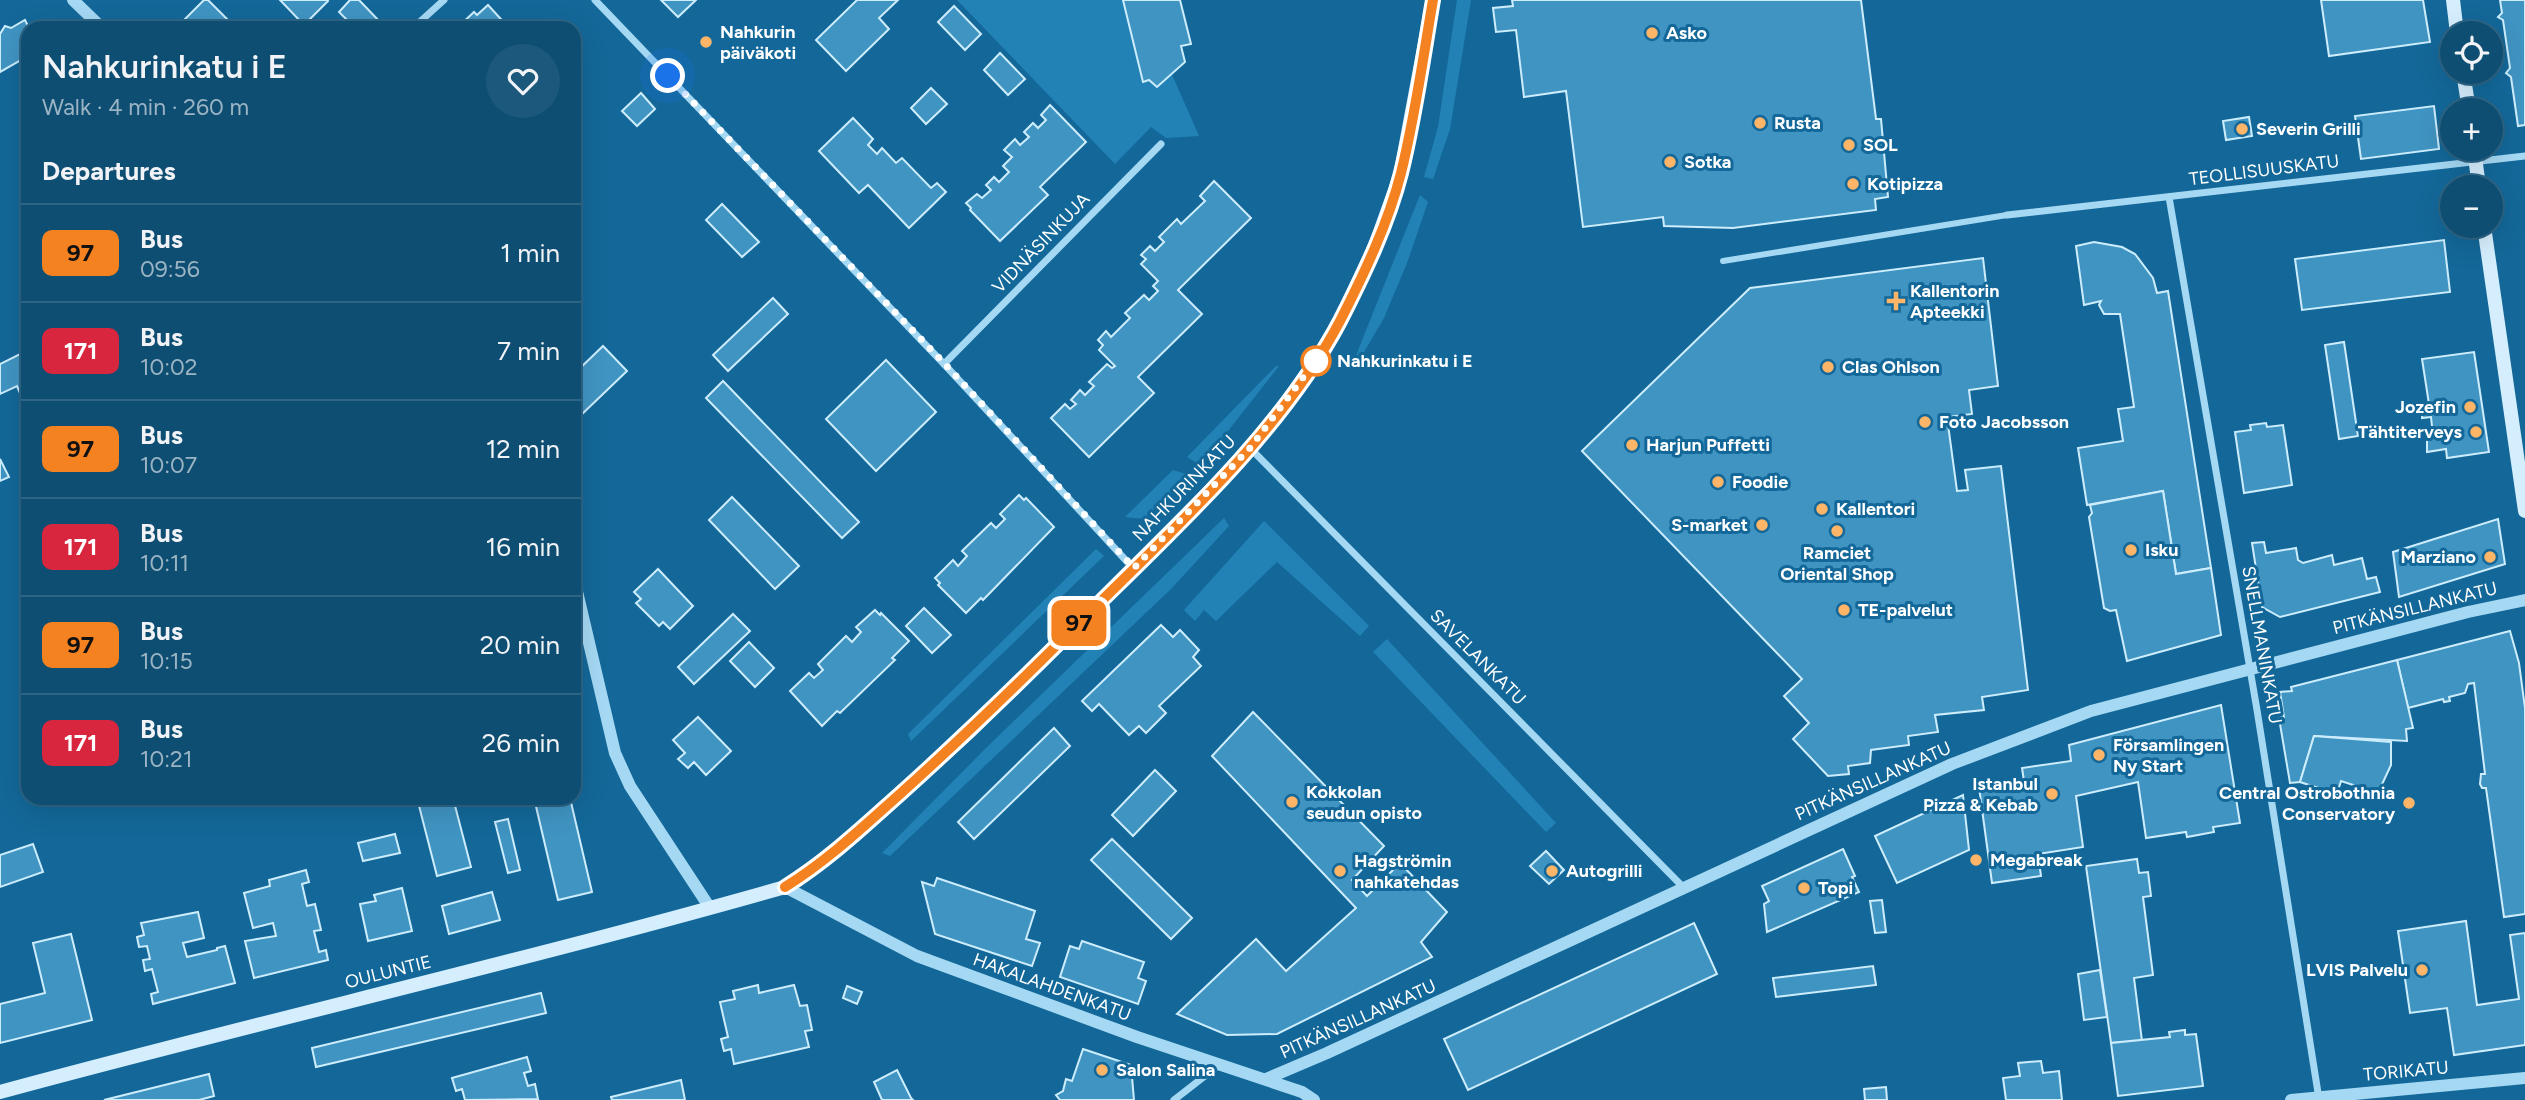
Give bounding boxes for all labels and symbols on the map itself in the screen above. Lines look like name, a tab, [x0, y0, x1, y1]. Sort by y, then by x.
place label: Nahkurin päiväkoti	[720, 21, 796, 64]
place label: Asko	[1666, 22, 1707, 44]
marker: Asko	[1644, 25, 1660, 41]
marker: Nahkurin päiväkoti	[698, 34, 714, 50]
your location	[650, 58, 685, 93]
place label: Rusta	[1774, 112, 1821, 134]
marker: Rusta	[1752, 115, 1768, 131]
place label: Severin Grilli	[2256, 118, 2361, 140]
marker: Severin Grilli	[2234, 121, 2250, 137]
place label: SOL	[1863, 134, 1898, 156]
marker: SOL	[1841, 137, 1857, 153]
street label: TEOLLISUUSKATU	[2188, 150, 2340, 190]
place label: Sotka	[1684, 151, 1731, 173]
marker: Sotka	[1662, 154, 1678, 170]
place label: Kotipizza	[1867, 173, 1943, 195]
marker: Kotipizza	[1845, 176, 1861, 192]
street label: VIDNÄSINKUJA	[988, 188, 1094, 298]
place label: Kallentorin Apteekki	[1910, 280, 1999, 323]
marker: Kallentorin Apteekki	[1888, 293, 1904, 309]
marker: Nahkurinkatu i E	[1301, 346, 1331, 376]
place label: Nahkurinkatu i E	[1337, 350, 1473, 372]
place label: Clas Ohlson	[1842, 356, 1940, 378]
marker: Clas Ohlson	[1820, 359, 1836, 375]
place label: Jozefin	[2395, 396, 2456, 418]
marker: Jozefin	[2462, 399, 2478, 415]
place label: Foto Jacobsson	[1939, 411, 2069, 433]
marker: Foto Jacobsson	[1917, 414, 1933, 430]
place label: Tähtiterveys	[2358, 421, 2463, 443]
marker: Tähtiterveys	[2468, 424, 2484, 440]
street label: NAHKURINKATU	[1128, 430, 1240, 546]
place label: Harjun Puffetti	[1646, 434, 1770, 456]
marker: Harjun Puffetti	[1624, 437, 1640, 453]
place label: Foodie	[1732, 471, 1788, 493]
marker: Foodie	[1710, 474, 1726, 490]
place label: Kallentori	[1836, 498, 1915, 520]
marker: Kallentori	[1814, 501, 1830, 517]
place label: S-market	[1671, 514, 1748, 536]
marker: S-market	[1754, 517, 1770, 533]
marker: Ramciet Oriental Shop	[1829, 523, 1845, 539]
place label: Isku	[2145, 539, 2179, 561]
place label: Ramciet Oriental Shop	[1780, 542, 1894, 585]
marker: Isku	[2123, 542, 2139, 558]
place label: Marziano	[2401, 546, 2476, 568]
marker: Marziano	[2482, 549, 2498, 565]
street label: SNELLMANINKATU	[2237, 564, 2287, 726]
street label: PITKÄNSILLANKATU	[2330, 577, 2500, 639]
place label: TE-palvelut	[1858, 599, 1953, 621]
line badge: 97	[1048, 600, 1110, 646]
marker: TE-palvelut	[1836, 602, 1852, 618]
street label: SAVELANKATU	[1425, 604, 1531, 710]
place label: Församlingen Ny Start	[2113, 734, 2224, 777]
street label: PITKÄNSILLANKATU	[1791, 737, 1955, 825]
marker: Församlingen Ny Start	[2091, 747, 2107, 763]
place label: Istanbul Pizza & Kebab	[1923, 773, 2038, 816]
place label: Kokkolan seudun opisto	[1306, 781, 1422, 824]
place label: Central Ostrobothnia Conservatory	[2219, 782, 2396, 825]
marker: Istanbul Pizza & Kebab	[2044, 786, 2060, 802]
marker: Kokkolan seudun opisto	[1284, 794, 1300, 810]
marker: Central Ostrobothnia Conservatory	[2401, 795, 2417, 811]
place label: Megabreak	[1990, 849, 2083, 871]
place label: Hagströmin nahkatehdas	[1354, 850, 1459, 893]
marker: Megabreak	[1968, 852, 1984, 868]
place label: Autogrilli	[1566, 860, 1643, 882]
marker: Hagströmin nahkatehdas	[1332, 863, 1348, 879]
marker: Autogrilli	[1544, 863, 1560, 879]
place label: Topi	[1818, 877, 1853, 899]
marker: Topi	[1796, 880, 1812, 896]
street label: HAKALAHDENKATU	[970, 948, 1134, 1026]
street label: OULUNTIE	[343, 951, 433, 993]
place label: LVIS Palvelu	[2306, 959, 2408, 981]
marker: LVIS Palvelu	[2414, 962, 2430, 978]
street label: PITKÄNSILLANKATU	[1276, 975, 1440, 1063]
street label: TORIKATU	[2362, 1056, 2450, 1086]
place label: Salon Salina	[1116, 1059, 1215, 1081]
marker: Salon Salina	[1094, 1062, 1110, 1078]

